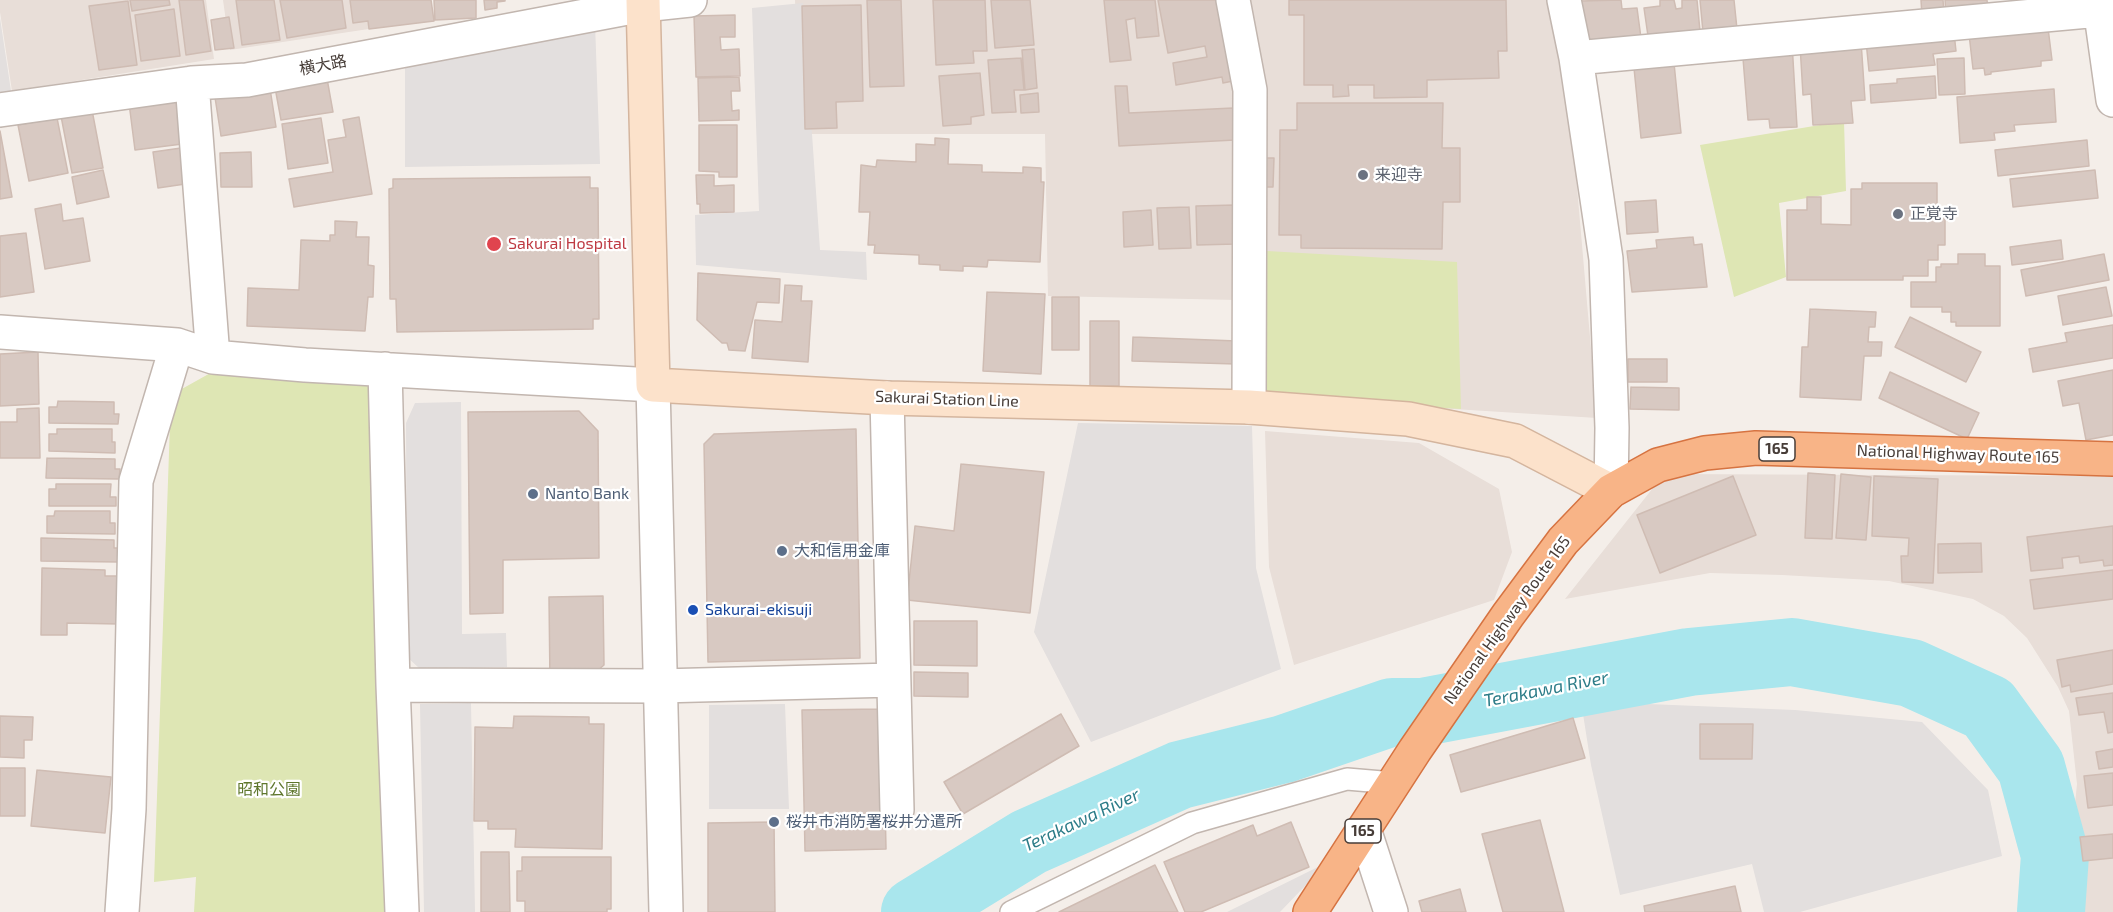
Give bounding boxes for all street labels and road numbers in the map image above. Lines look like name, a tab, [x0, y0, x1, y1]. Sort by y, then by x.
street label: 横大路	[298, 51, 348, 79]
street label: Sakurai Station Line	[875, 387, 1019, 411]
road number: 165	[1759, 437, 1795, 461]
street label: National Highway Route 165	[1856, 441, 2060, 467]
street label: National Highway Route 165	[1440, 532, 1574, 708]
road number: 165	[1345, 819, 1381, 843]

